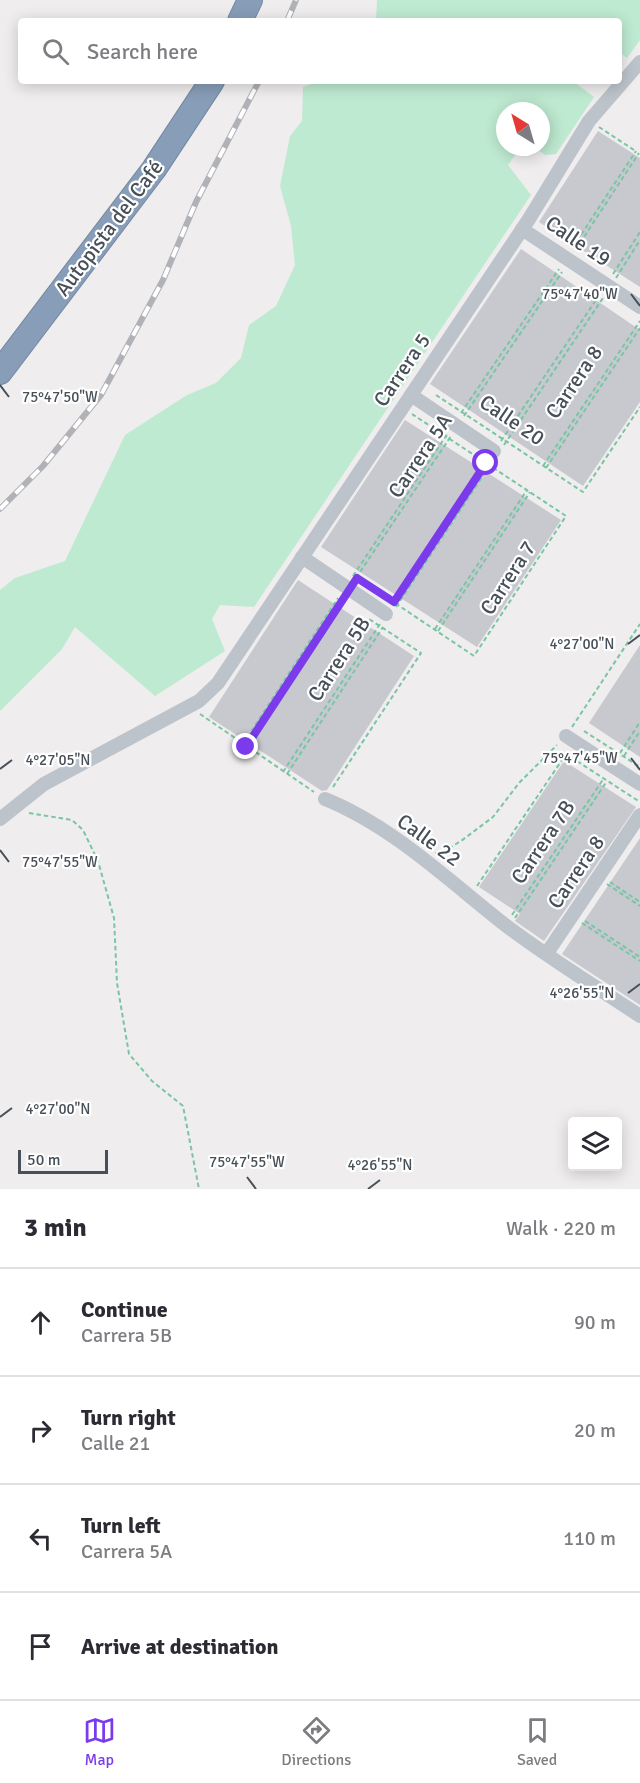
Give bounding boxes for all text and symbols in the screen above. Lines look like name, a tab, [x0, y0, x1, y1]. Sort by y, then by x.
search box	[18, 18, 622, 84]
icon: search	[39, 35, 72, 68]
text: Search here	[87, 38, 198, 65]
north arrow	[496, 102, 550, 156]
street label: Autopista del Café	[49, 155, 169, 301]
street label: Calle 19	[541, 210, 615, 272]
text: 75°47'40"W	[542, 285, 618, 303]
street label: Carrera 5	[368, 328, 436, 412]
street label: Carrera 8	[540, 340, 608, 424]
text: 75°47'50"W	[22, 388, 98, 406]
street label: Calle 20	[475, 389, 549, 451]
street label: Carrera 5A	[382, 409, 458, 503]
route start	[472, 449, 498, 475]
street label: Carrera 7	[475, 536, 541, 620]
street label: Carrera 5B	[302, 612, 376, 706]
text: 4°27'00"N	[549, 635, 615, 653]
route end	[232, 733, 258, 759]
text: 75°47'45"W	[542, 749, 618, 767]
text: 4°27'05"N	[25, 751, 91, 769]
street label: Carrera 7B	[505, 795, 581, 889]
street label: Calle 22	[392, 808, 466, 872]
street label: Carrera 8	[542, 830, 610, 914]
text: 75°47'55"W	[22, 853, 98, 871]
text: 4°26'55"N	[549, 984, 615, 1002]
text: 4°27'00"N	[25, 1100, 91, 1118]
map controls	[568, 1117, 622, 1171]
button: layers	[568, 1117, 622, 1171]
scale bar	[18, 1147, 108, 1174]
text: 50 m	[27, 1150, 61, 1170]
text: 75°47'55"W	[209, 1153, 285, 1171]
text: 4°26'55"N	[347, 1156, 413, 1174]
text: 3 min	[24, 1212, 87, 1244]
text: Walk · 220 m	[506, 1216, 616, 1241]
text: Continue	[81, 1296, 168, 1323]
icon: ahead	[24, 1306, 57, 1339]
text: 90 m	[574, 1310, 616, 1335]
text: Carrera 5B	[81, 1323, 172, 1348]
text: Turn right	[81, 1404, 176, 1431]
icon: right	[24, 1414, 57, 1447]
text: 20 m	[574, 1418, 616, 1443]
text: Calle 21	[81, 1431, 150, 1456]
text: Turn left	[81, 1512, 161, 1539]
icon: left	[24, 1522, 57, 1555]
text: 110 m	[563, 1526, 616, 1551]
text: Carrera 5A	[81, 1539, 172, 1564]
icon: arrive	[24, 1630, 57, 1663]
text: Arrive at destination	[81, 1633, 278, 1660]
tab: Map	[83, 1714, 116, 1770]
tab: Directions	[281, 1714, 351, 1770]
tab: Saved	[517, 1714, 557, 1770]

